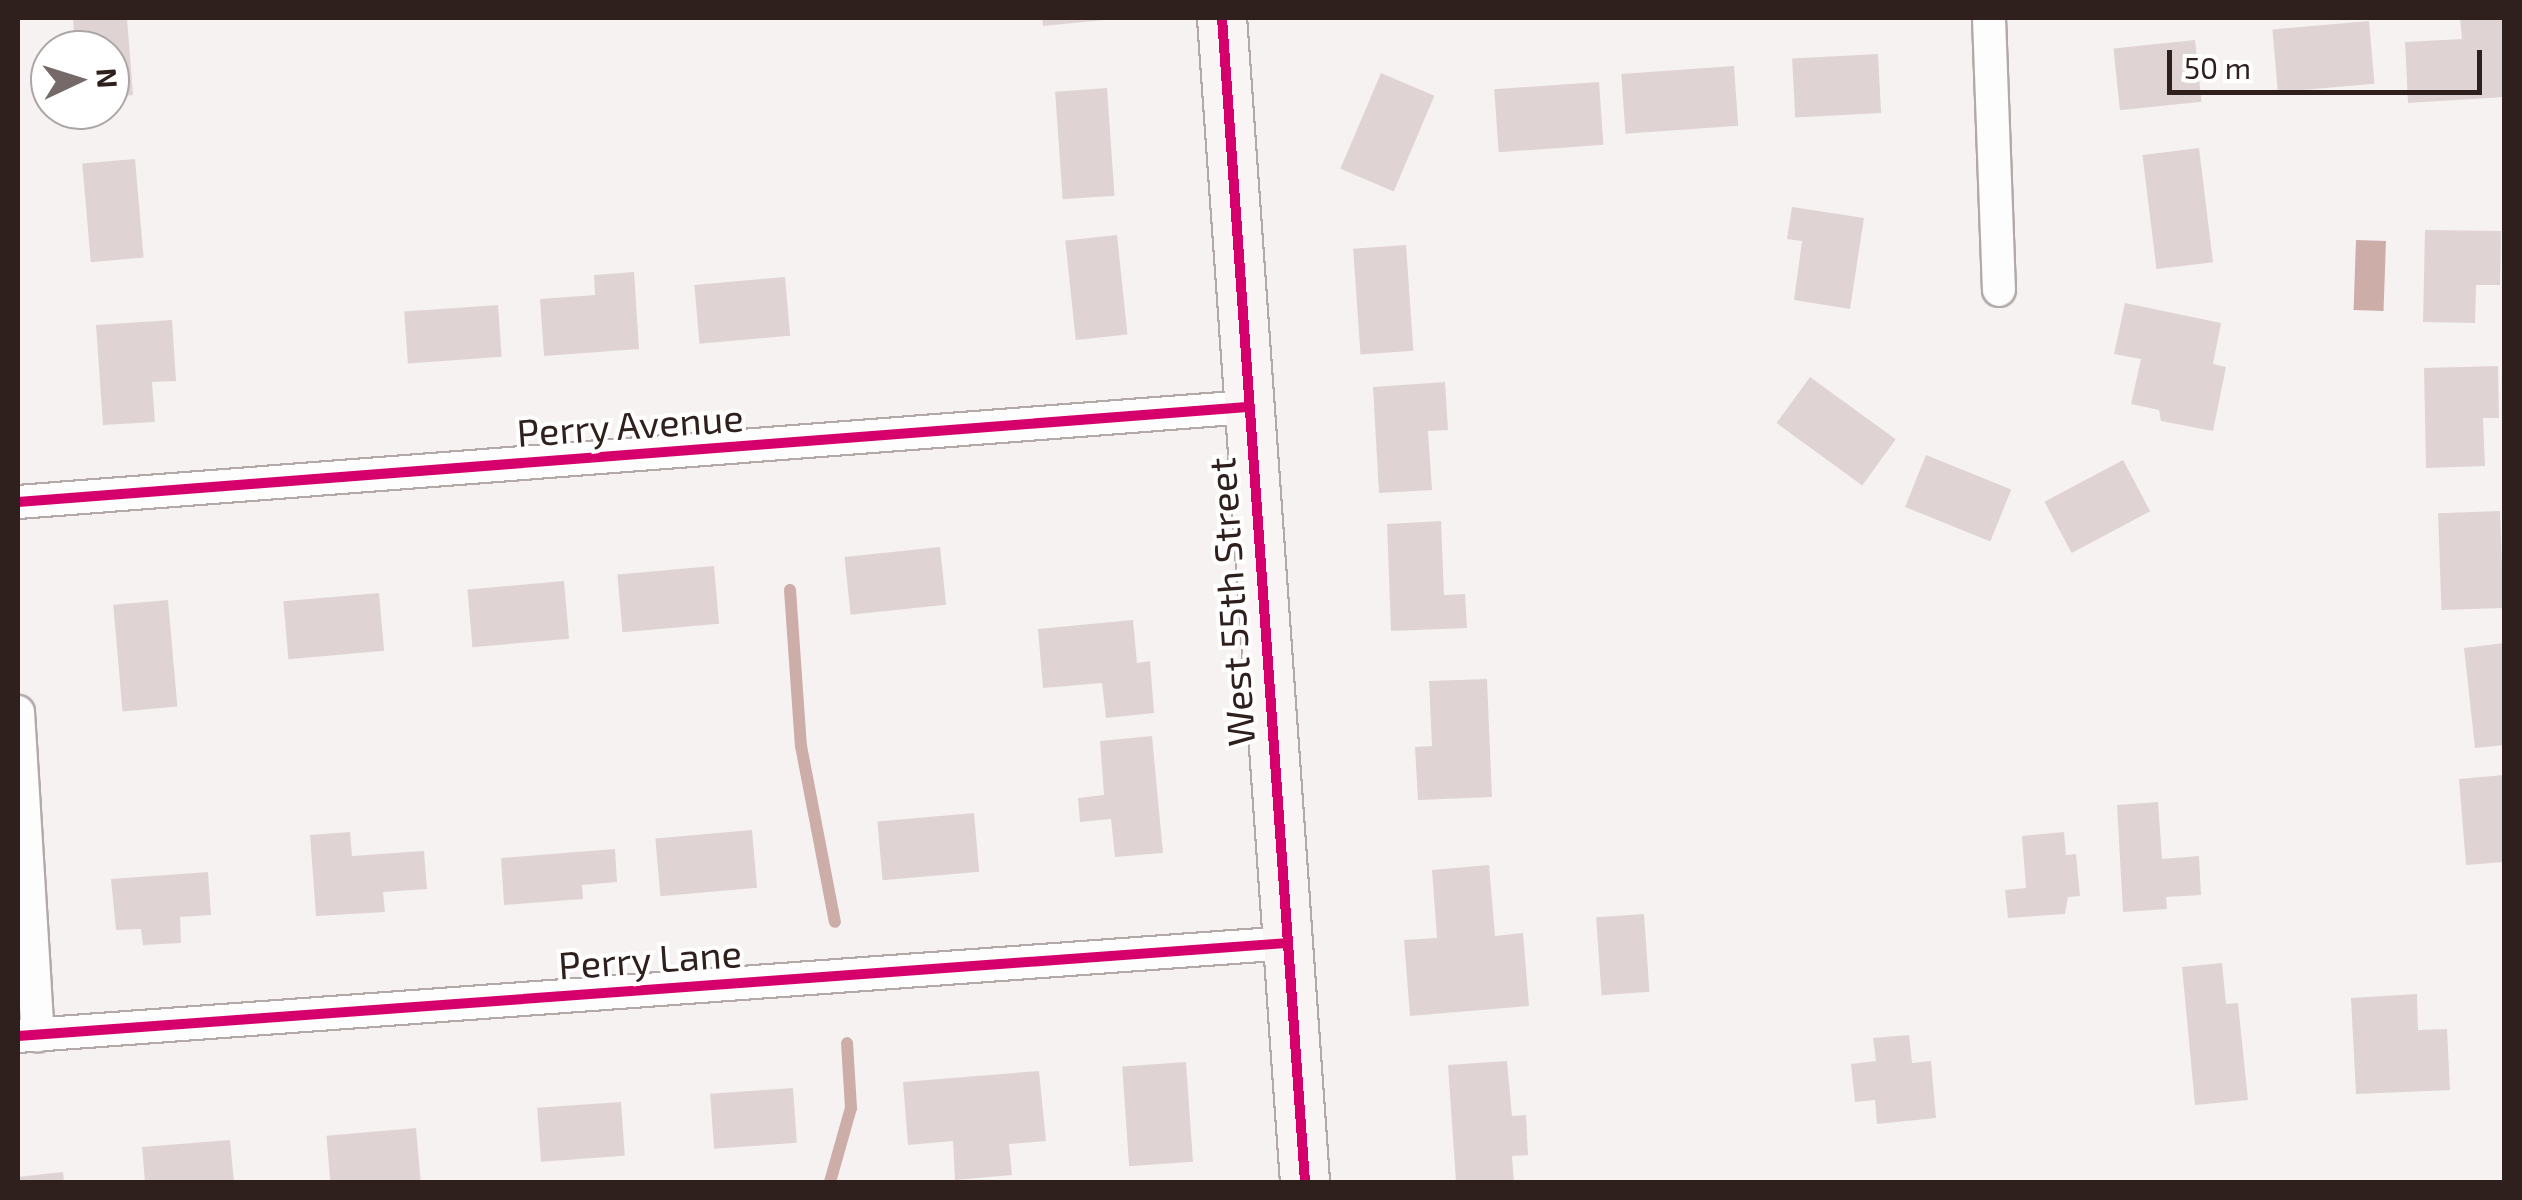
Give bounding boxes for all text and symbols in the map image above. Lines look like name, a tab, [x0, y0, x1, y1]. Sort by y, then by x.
north arrow	[30, 30, 130, 130]
scale bar	[2172, 30, 2487, 92]
text: 50 m	[2184, 49, 2251, 85]
text: N	[90, 67, 126, 89]
street label: Perry Avenue	[514, 394, 746, 456]
street label: West 55th Street	[1198, 456, 1264, 748]
street label: Perry Lane	[556, 930, 744, 988]

